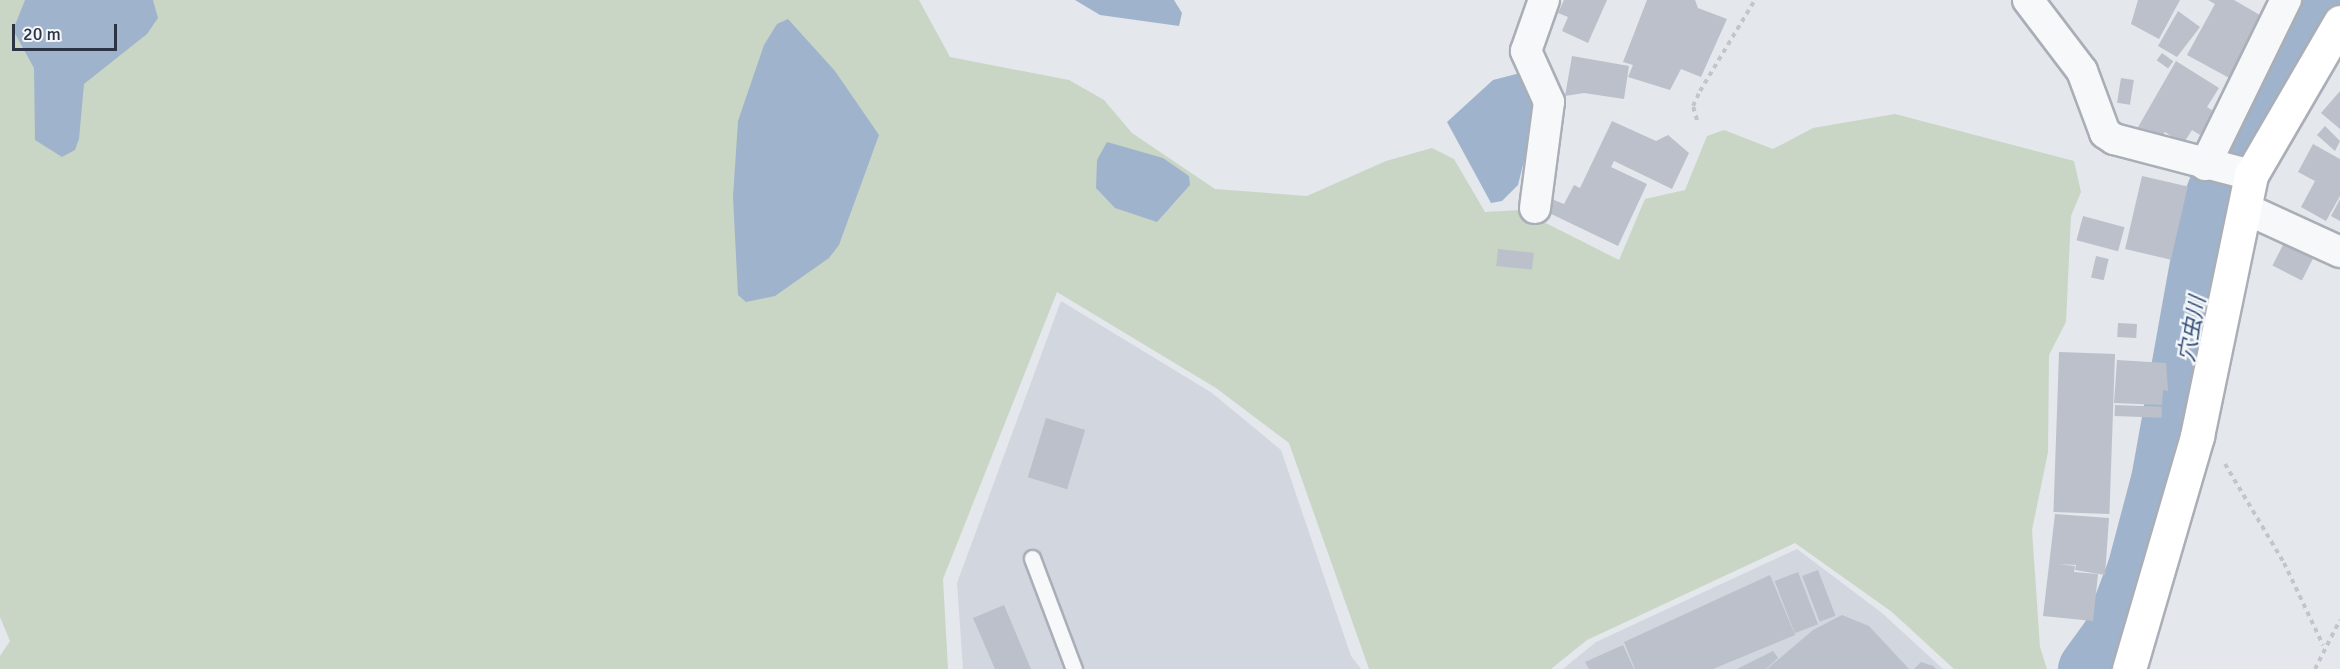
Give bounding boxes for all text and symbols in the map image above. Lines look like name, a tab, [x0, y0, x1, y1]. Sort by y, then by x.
scale bar	[15, 12, 120, 50]
text: 20 m	[23, 23, 61, 45]
water label: 穴虫川	[2173, 294, 2211, 364]

